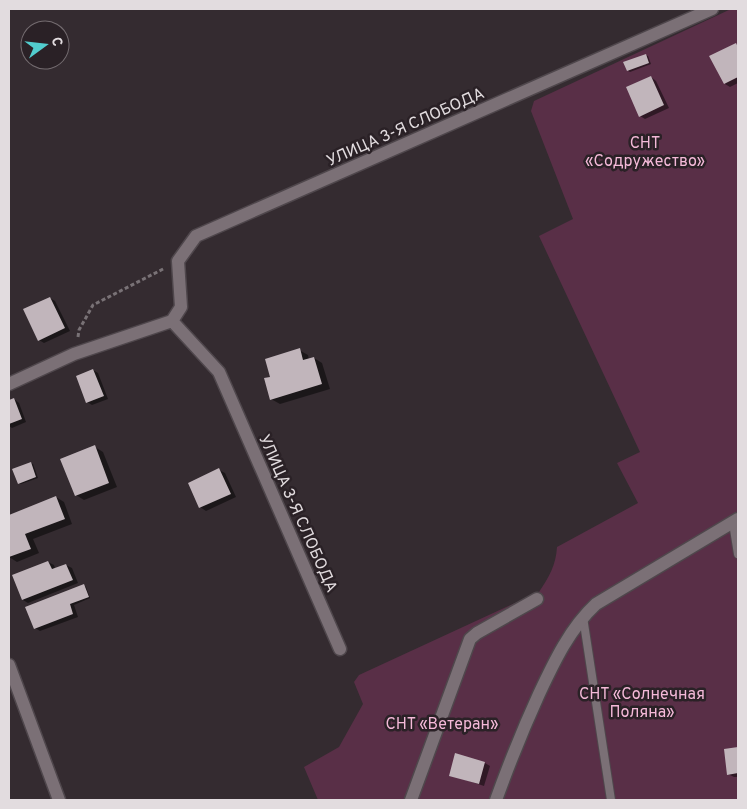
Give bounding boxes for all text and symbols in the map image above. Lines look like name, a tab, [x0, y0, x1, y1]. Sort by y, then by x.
north arrow	[20, 20, 70, 70]
text: С	[47, 35, 65, 49]
street label: УЛИЦА 3-Я СЛОБОДА	[324, 84, 488, 172]
park label: СНТ «Содружество»	[585, 134, 705, 172]
street label: УЛИЦА 3-Я СЛОБОДА	[253, 432, 341, 596]
park label: СНТ «Солнечная Поляна»	[579, 685, 705, 723]
park label: СНТ «Ветеран»	[385, 715, 499, 735]

